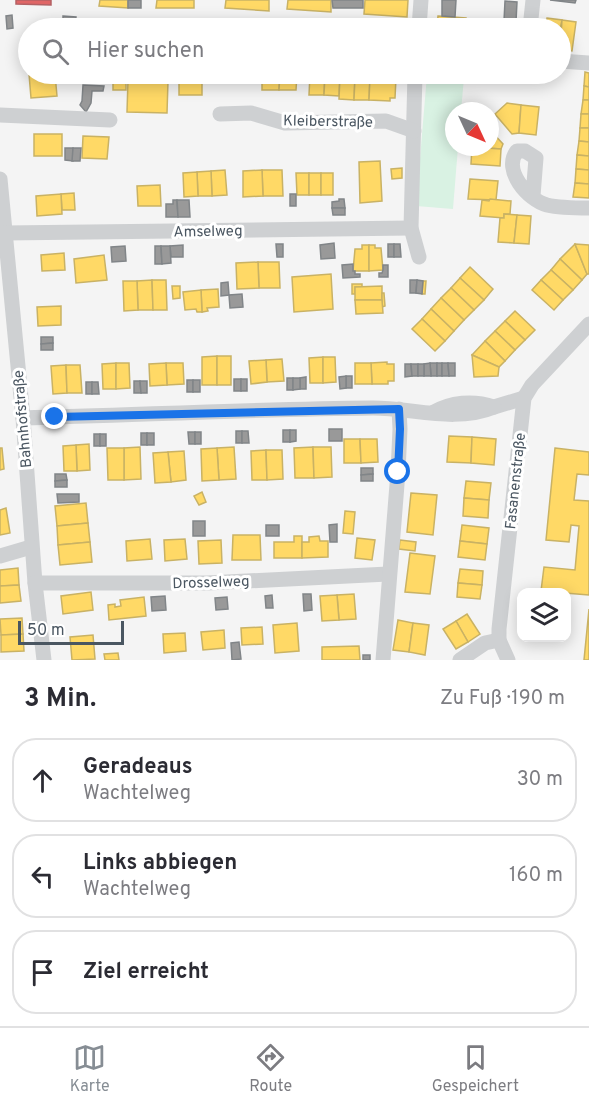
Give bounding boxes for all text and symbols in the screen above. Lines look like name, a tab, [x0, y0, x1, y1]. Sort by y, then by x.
search box	[18, 18, 571, 84]
icon: search	[39, 35, 72, 68]
text: Hier suchen	[87, 38, 204, 65]
north arrow	[445, 102, 499, 156]
street label: Kleiberstraße	[283, 112, 373, 133]
street label: Amselweg	[173, 222, 243, 243]
street label: Bahnhofstraße	[10, 369, 37, 469]
route end	[41, 403, 67, 429]
street label: Fasanenstraße	[502, 432, 531, 530]
route start	[384, 458, 410, 484]
street label: Drosselweg	[172, 573, 250, 594]
map controls	[517, 588, 571, 642]
button: layers	[517, 588, 571, 642]
scale bar	[18, 618, 124, 646]
text: 50 m	[27, 621, 65, 641]
text: 3 Min.	[24, 683, 96, 716]
text: Zu Fuß · 190 m	[440, 686, 565, 712]
text: Geradeaus	[83, 754, 193, 781]
icon: ahead	[26, 764, 59, 797]
text: 30 m	[517, 767, 563, 793]
text: Wachtelweg	[83, 781, 191, 807]
text: Links abbiegen	[83, 850, 237, 877]
icon: left	[26, 860, 59, 893]
text: 160 m	[509, 863, 563, 889]
text: Wachtelweg	[83, 877, 191, 903]
icon: arrive	[26, 956, 59, 989]
text: Ziel erreicht	[83, 959, 209, 986]
tab: Karte	[70, 1041, 110, 1097]
tab: Route	[249, 1041, 292, 1097]
tab: Gespeichert	[432, 1041, 519, 1097]

